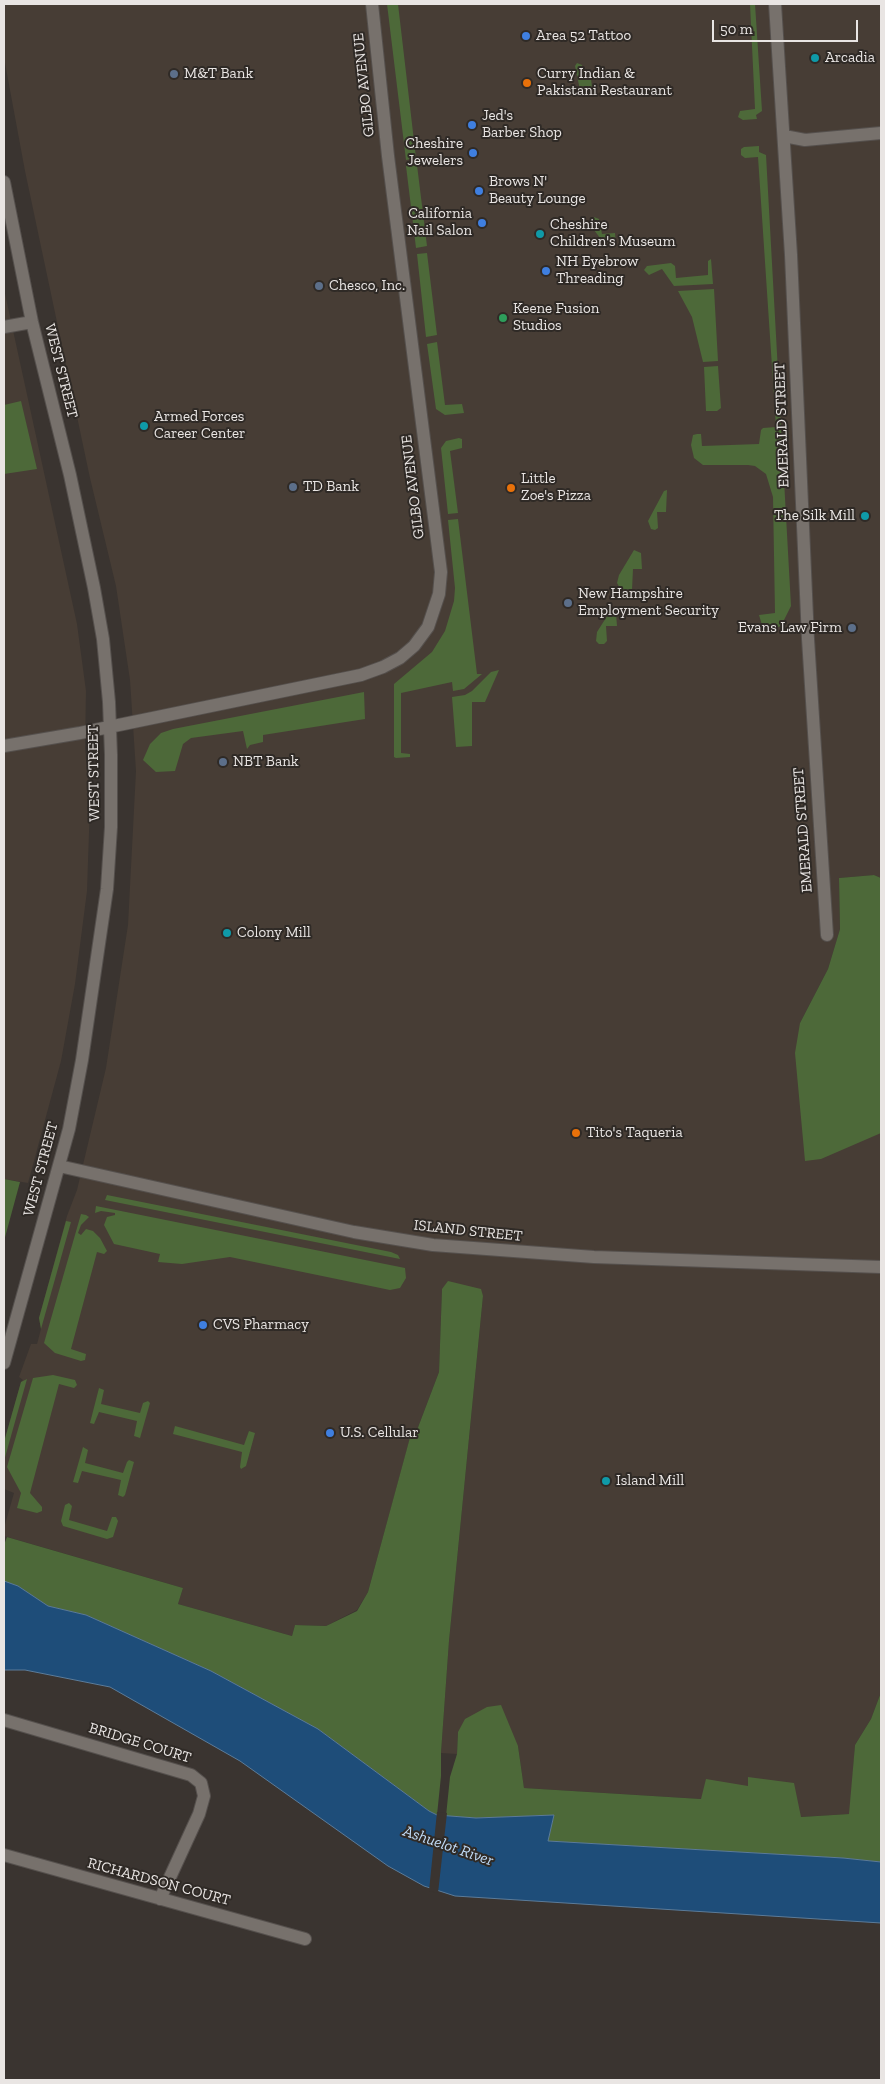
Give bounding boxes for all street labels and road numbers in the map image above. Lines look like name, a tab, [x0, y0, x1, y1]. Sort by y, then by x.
street label: GILBO AVENUE	[350, 32, 378, 138]
street label: WEST STREET	[41, 322, 81, 420]
street label: EMERALD STREET	[771, 362, 793, 488]
street label: GILBO AVENUE	[398, 434, 428, 540]
street label: WEST STREET	[84, 724, 104, 822]
street label: EMERALD STREET	[790, 767, 816, 893]
street label: WEST STREET	[20, 1120, 62, 1218]
street label: ISLAND STREET	[413, 1216, 523, 1246]
street label: BRIDGE COURT	[87, 1719, 193, 1767]
street label: RICHARDSON COURT	[85, 1854, 233, 1910]

